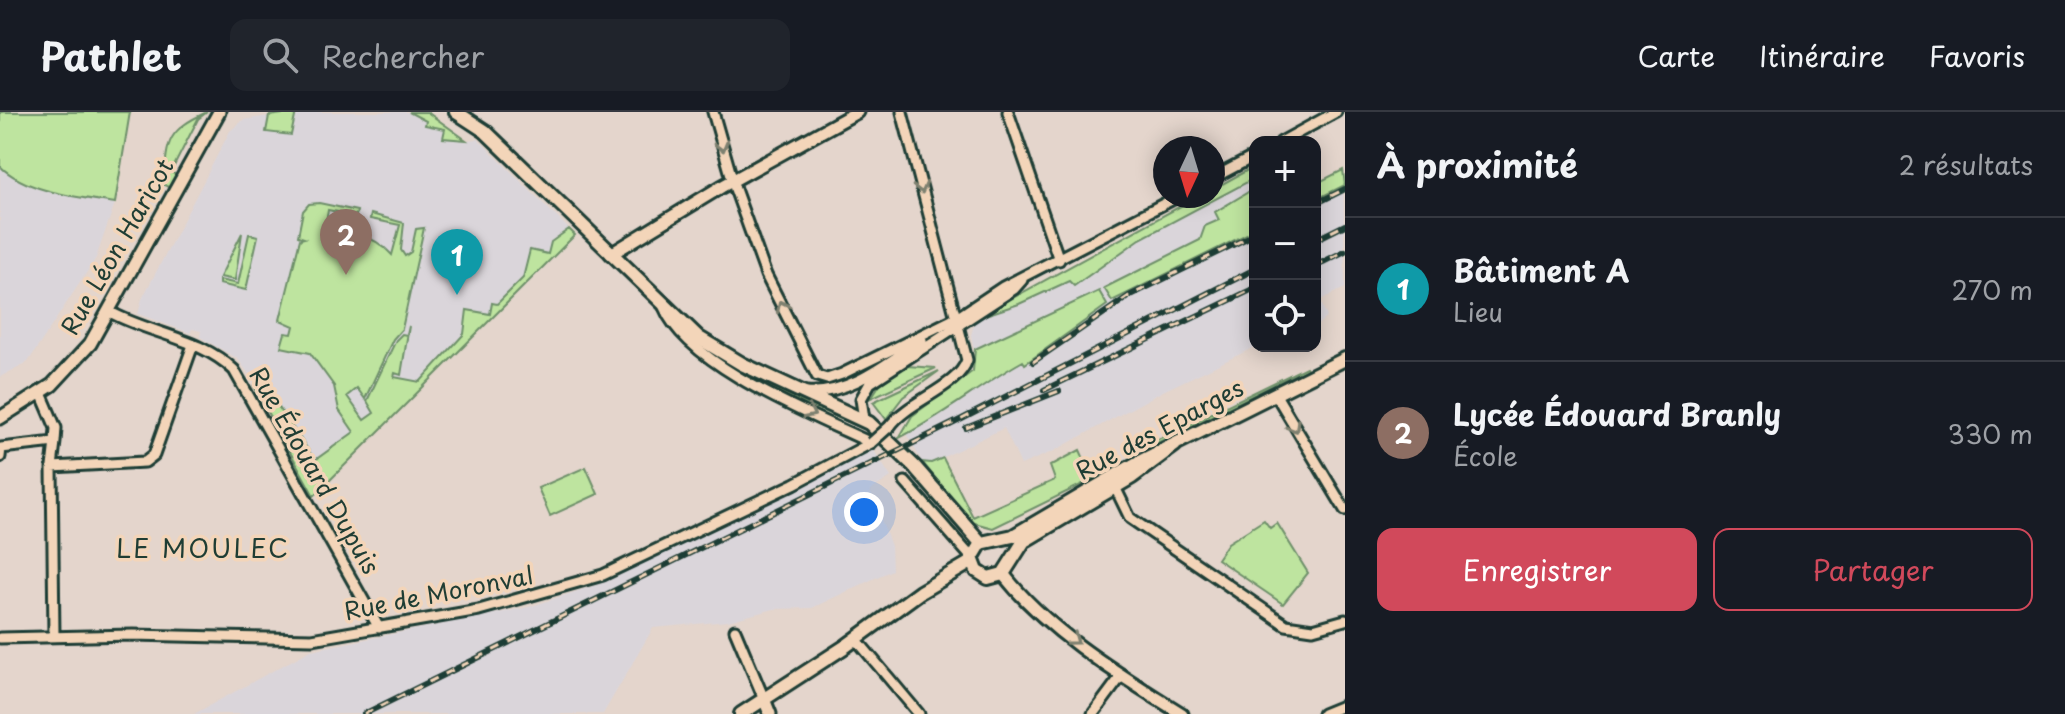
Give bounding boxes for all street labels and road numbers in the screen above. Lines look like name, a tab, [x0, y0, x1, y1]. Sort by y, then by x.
street label: Rue Léon Haricot	[51, 151, 182, 341]
street label: Rue Édouard Dupuis	[242, 360, 390, 580]
street label: Rue des Eparges	[1069, 369, 1249, 488]
street label: Rue de Moronval	[341, 556, 536, 628]

